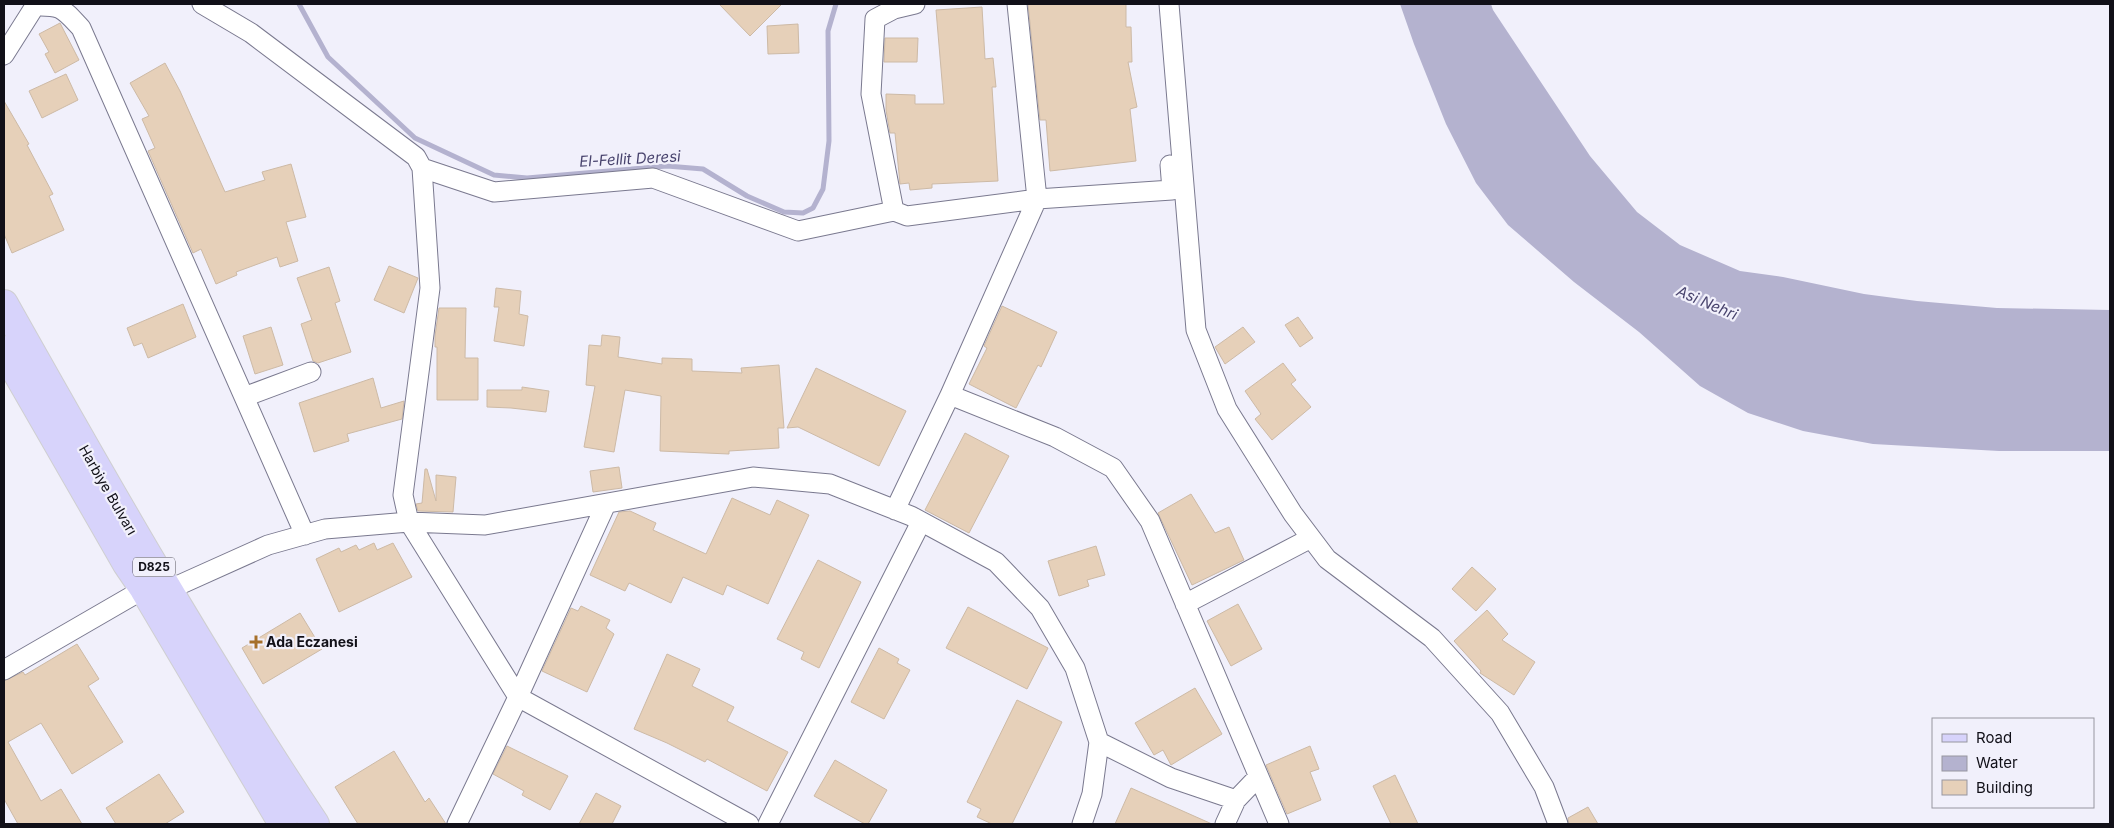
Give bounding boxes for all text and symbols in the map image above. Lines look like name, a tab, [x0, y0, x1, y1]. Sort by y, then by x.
water label: El-Fellit Deresi	[579, 146, 682, 171]
water label: Asi Nehri	[1673, 281, 1741, 324]
street label: Harbiye Bulvarı	[76, 442, 141, 538]
road number: D825	[133, 558, 175, 576]
place label: Ada Eczanesi	[266, 633, 358, 650]
marker: Ada Eczanesi	[250, 636, 262, 648]
legend	[1932, 718, 2094, 808]
text: Road	[1976, 728, 2012, 747]
text: Water	[1976, 753, 2018, 772]
text: Building	[1976, 778, 2033, 797]

